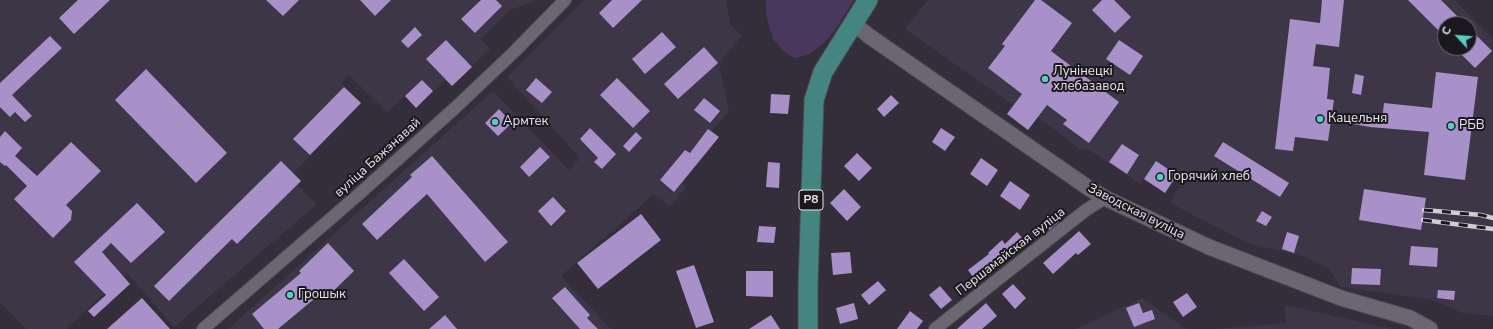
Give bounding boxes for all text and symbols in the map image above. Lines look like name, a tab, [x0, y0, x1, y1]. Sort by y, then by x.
north arrow	[1437, 16, 1477, 56]
text: С	[1438, 24, 1455, 38]
place label: Лунінецкі хлебазавод	[1053, 64, 1124, 95]
marker: Лунінецкі хлебазавод	[1040, 74, 1050, 84]
place label: Кацельня	[1328, 111, 1387, 127]
place label: Армтек	[503, 114, 548, 130]
marker: Кацельня	[1315, 114, 1325, 124]
street label: вуліца Бажэнавай	[332, 115, 424, 201]
marker: Армтек	[490, 117, 500, 127]
place label: РБВ	[1459, 118, 1485, 134]
marker: РБВ	[1446, 121, 1456, 131]
place label: Горячий хлеб	[1168, 169, 1250, 185]
marker: Горячий хлеб	[1155, 172, 1165, 182]
street label: Заводская вуліца	[1085, 181, 1187, 243]
road number: Р8	[799, 190, 823, 210]
street label: Першамайская вуліца	[953, 204, 1069, 300]
place label: Грошык	[298, 287, 346, 303]
marker: Грошык	[285, 290, 295, 300]

